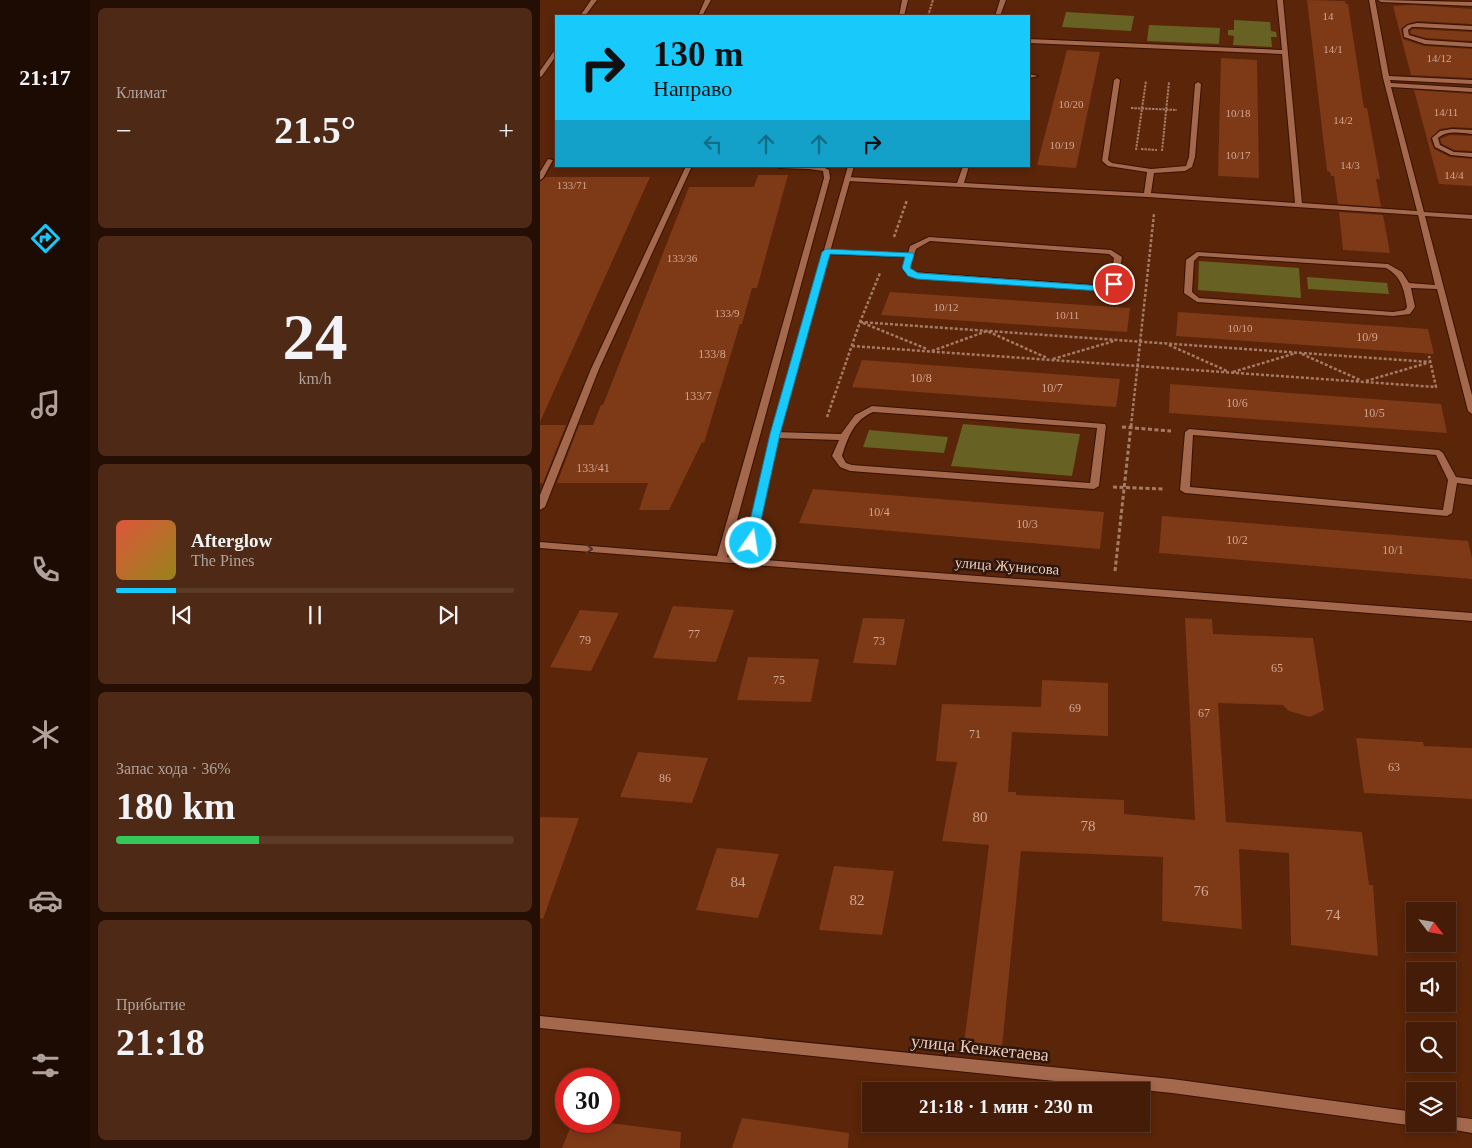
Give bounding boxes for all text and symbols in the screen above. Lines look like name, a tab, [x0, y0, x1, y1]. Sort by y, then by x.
house number: 14	[1323, 10, 1334, 22]
icon: right	[570, 35, 635, 100]
text: 130 m	[653, 35, 743, 74]
house number: 14/1	[1323, 43, 1343, 55]
house number: 14/12	[1426, 52, 1452, 64]
text: 21:17	[19, 65, 71, 90]
text: Направо	[653, 76, 732, 101]
text: Климат	[116, 84, 167, 101]
house number: 10/20	[1058, 98, 1084, 110]
house number: 14/11	[1434, 106, 1458, 118]
house number: 10/18	[1225, 107, 1251, 119]
text: 21.5°	[274, 109, 356, 151]
house number: 14/2	[1333, 114, 1353, 126]
text: −	[116, 115, 132, 146]
text: +	[498, 115, 514, 146]
icon: left	[699, 130, 727, 158]
icon: ahead	[752, 130, 780, 158]
icon: ahead	[805, 130, 833, 158]
icon: right	[858, 130, 886, 158]
house number: 10/19	[1049, 139, 1075, 151]
house number: 10/17	[1225, 149, 1251, 161]
house number: 14/3	[1340, 159, 1360, 171]
house number: 14/4	[1444, 169, 1464, 181]
house number: 133/71	[557, 179, 587, 191]
icon: directions	[28, 221, 63, 256]
house number: 133/36	[667, 252, 698, 264]
pin	[1093, 263, 1135, 305]
icon: arrive	[1100, 270, 1128, 298]
text: 24	[283, 301, 348, 373]
house number: 10/12	[933, 301, 959, 313]
house number: 133/9	[714, 307, 740, 319]
house number: 10/11	[1055, 309, 1079, 321]
house number: 10/10	[1227, 322, 1253, 334]
house number: 10/9	[1356, 330, 1378, 344]
house number: 133/8	[698, 347, 726, 361]
text: km/h	[299, 370, 331, 387]
house number: 10/8	[910, 371, 932, 385]
house number: 10/7	[1041, 381, 1063, 395]
icon: music	[28, 387, 63, 422]
house number: 133/7	[684, 389, 712, 403]
house number: 10/6	[1226, 396, 1248, 410]
house number: 10/5	[1363, 406, 1385, 420]
house number: 133/41	[576, 461, 610, 475]
house number: 10/4	[868, 505, 890, 519]
position arrow	[724, 516, 776, 568]
house number: 10/3	[1016, 517, 1038, 531]
text: Afterglow	[191, 530, 272, 551]
house number: 10/2	[1226, 533, 1248, 547]
one-way arrow	[585, 543, 593, 554]
house number: 10/1	[1382, 543, 1404, 557]
icon: phone	[28, 552, 63, 587]
text: The Pines	[191, 552, 255, 569]
street label: улица Жунисова	[954, 554, 1060, 578]
icon: previous	[168, 601, 196, 629]
icon: pause	[301, 601, 329, 629]
icon: next	[434, 601, 462, 629]
house number: 77	[688, 627, 700, 641]
house number: 79	[579, 633, 591, 647]
house number: 73	[873, 634, 885, 648]
house number: 65	[1271, 661, 1283, 675]
house number: 75	[773, 673, 785, 687]
house number: 69	[1069, 701, 1081, 715]
house number: 67	[1198, 706, 1210, 720]
icon: climate	[28, 717, 63, 752]
house number: 71	[969, 727, 981, 741]
text: Запас хода · 36%	[116, 760, 231, 777]
house number: 63	[1388, 760, 1400, 774]
house number: 86	[659, 771, 671, 785]
text: 180 km	[116, 785, 235, 827]
house number: 80	[973, 809, 988, 825]
house number: 78	[1081, 818, 1096, 834]
house number: 84	[731, 874, 746, 890]
icon: car	[28, 883, 63, 918]
house number: 76	[1194, 883, 1209, 899]
house number: 82	[850, 892, 865, 908]
north arrow	[1406, 902, 1456, 952]
map controls	[1406, 902, 1456, 1132]
house number: 74	[1326, 907, 1341, 923]
button: sound	[1406, 962, 1456, 1012]
text: Прибытие	[116, 996, 186, 1013]
text: 21:18	[116, 1021, 205, 1063]
button: search	[1406, 1022, 1456, 1072]
street label: улица Кенжетаева	[910, 1031, 1050, 1065]
icon: filters	[28, 1048, 63, 1083]
speed limit sign: 30	[555, 1068, 620, 1133]
button: layers	[1406, 1082, 1456, 1132]
text: 21:18 · 1 мин · 230 m	[919, 1096, 1093, 1117]

